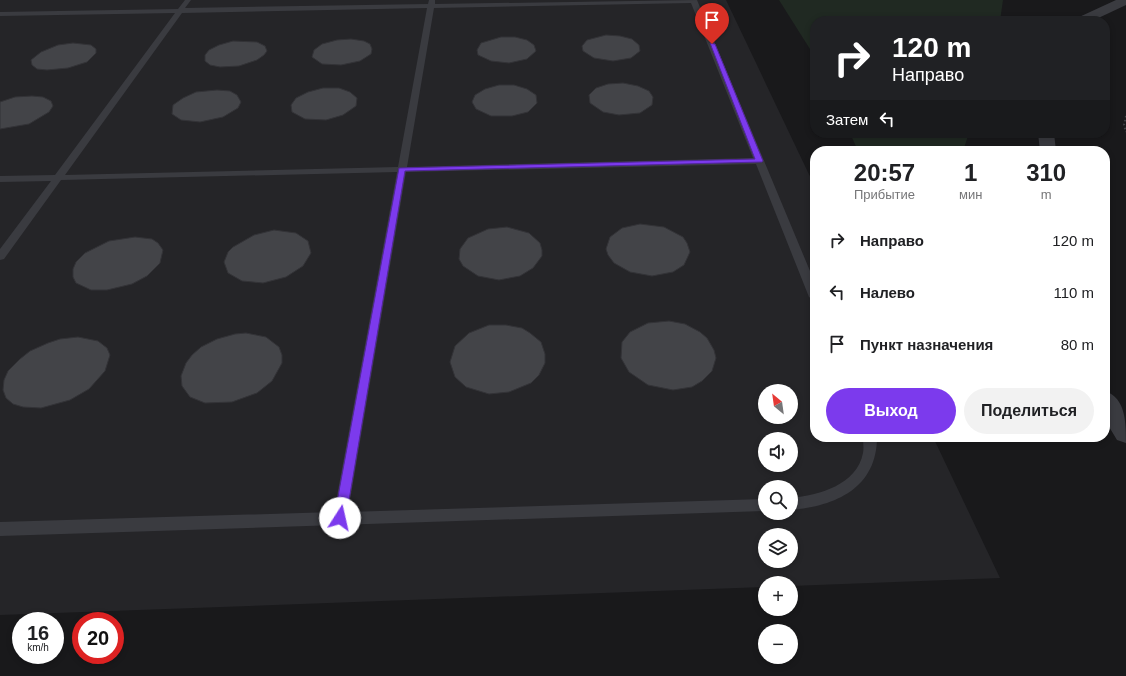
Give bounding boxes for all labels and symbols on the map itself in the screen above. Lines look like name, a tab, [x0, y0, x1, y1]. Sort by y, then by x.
pin	[695, 3, 729, 44]
north arrow	[758, 384, 798, 424]
position arrow	[319, 497, 361, 539]
speed limit sign: 20	[72, 612, 124, 664]

